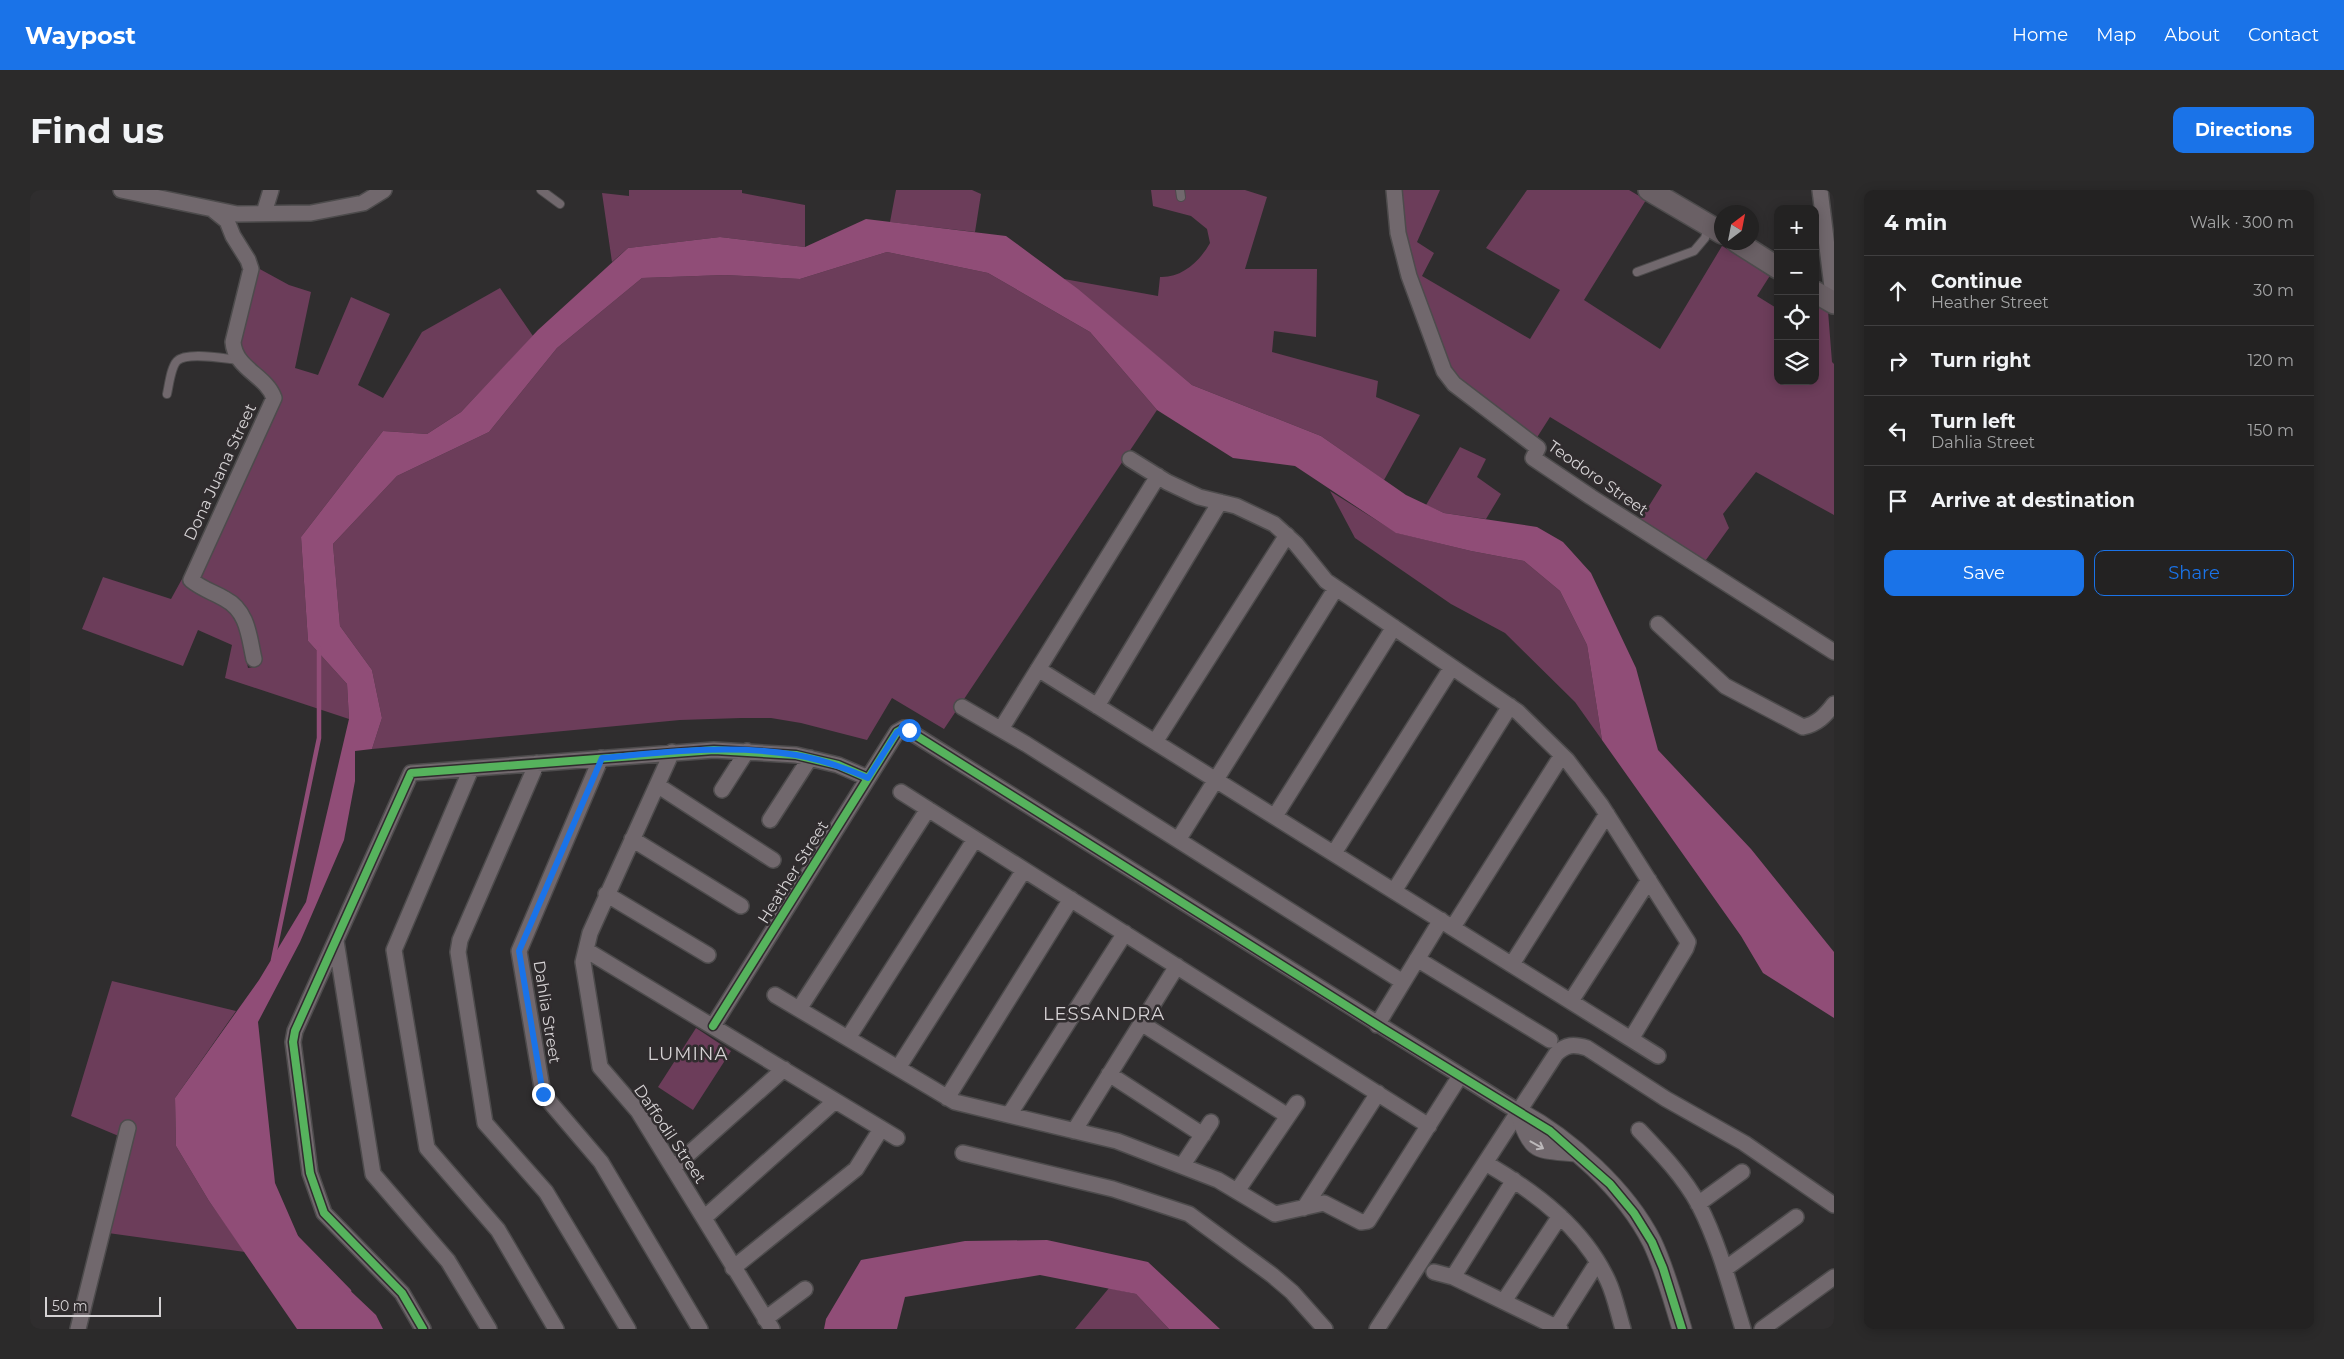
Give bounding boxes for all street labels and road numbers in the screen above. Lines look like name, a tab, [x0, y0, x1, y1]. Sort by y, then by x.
street label: Dona Juana Street	[180, 400, 260, 543]
street label: Teodoro Street	[1544, 436, 1652, 520]
street label: Heather Street	[754, 817, 833, 927]
street label: Dahlia Street	[529, 959, 565, 1065]
street label: Daffodil Street	[630, 1081, 710, 1188]

